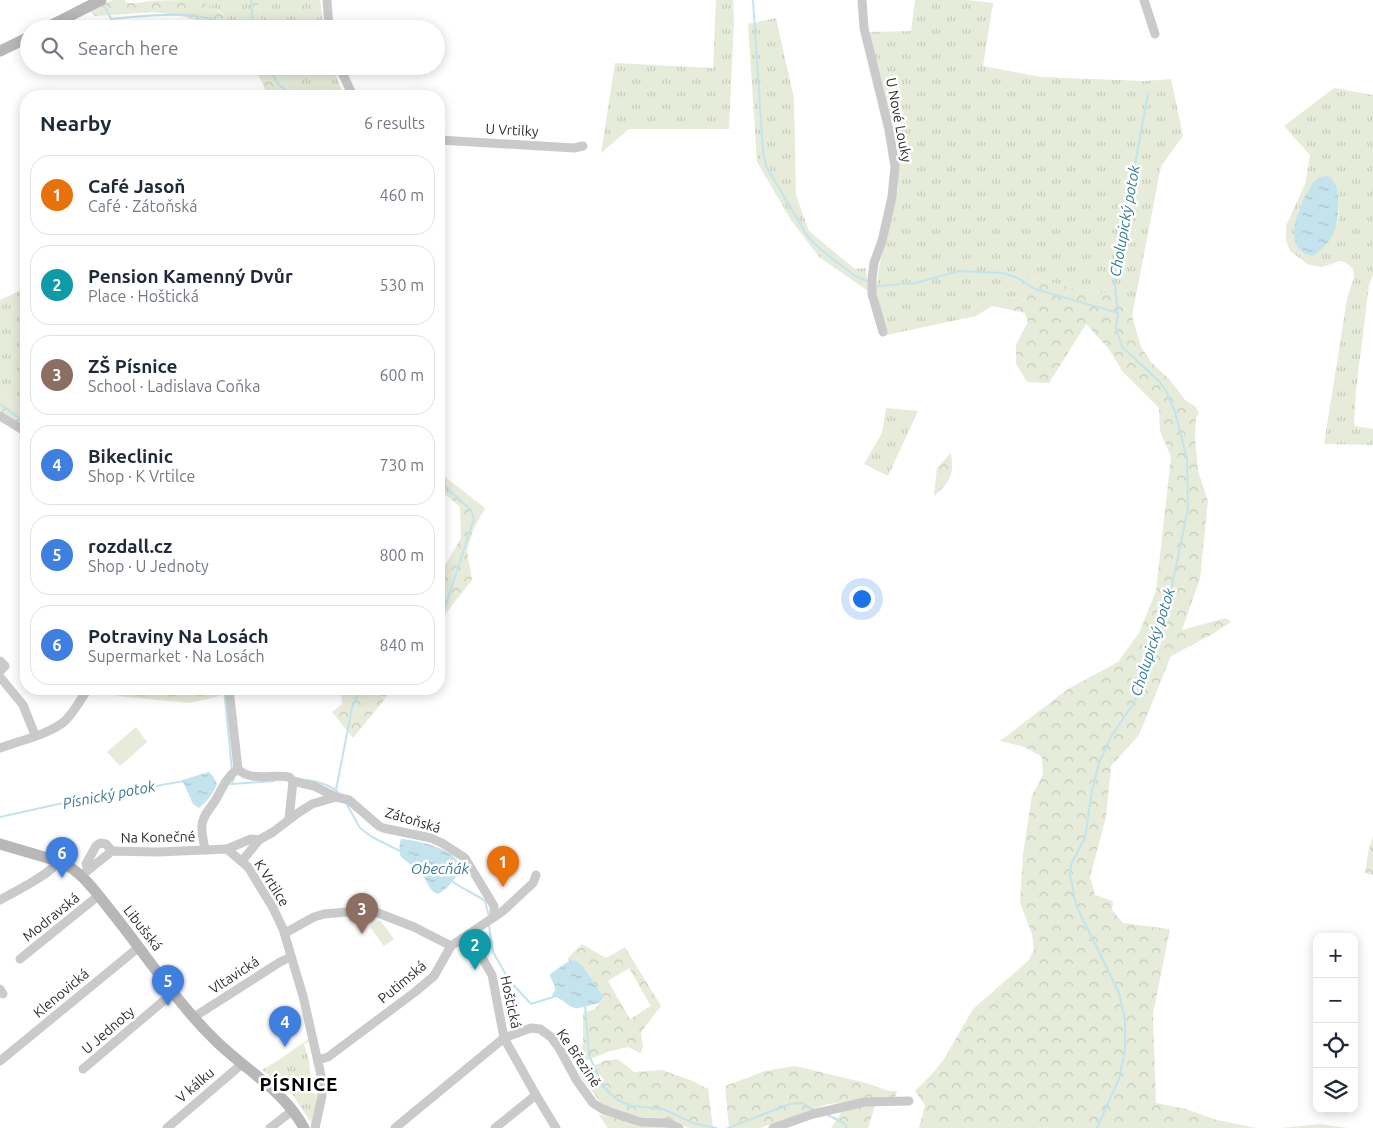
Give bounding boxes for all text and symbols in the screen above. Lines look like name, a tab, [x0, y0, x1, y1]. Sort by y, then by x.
search box	[20, 20, 445, 75]
icon: search	[38, 34, 66, 62]
text: Search here	[78, 37, 178, 59]
street label: U Nové Louky	[883, 76, 915, 164]
text: Nearby	[40, 111, 111, 135]
text: 6 results	[364, 114, 425, 132]
street label: U Vrtilky	[485, 121, 539, 139]
water label: Cholupický potok	[1106, 164, 1143, 278]
text: Café Jasoň	[88, 175, 185, 197]
text: 1	[52, 186, 62, 204]
text: 460 m	[379, 186, 424, 204]
text: Café · Zátoňská	[88, 197, 198, 215]
text: Pension Kamenný Dvůr	[88, 265, 293, 287]
text: 2	[52, 276, 62, 294]
text: 530 m	[379, 276, 424, 294]
text: Place · Hoštická	[88, 287, 199, 305]
text: ZŠ Písnice	[88, 355, 177, 377]
text: 3	[52, 366, 62, 384]
text: 600 m	[379, 366, 424, 384]
text: School · Ladislava Coňka	[88, 377, 260, 395]
text: Bikeclinic	[88, 445, 173, 467]
text: 4	[52, 456, 62, 474]
text: 730 m	[379, 456, 424, 474]
text: Shop · K Vrtilce	[88, 467, 195, 485]
text: rozdall.cz	[88, 535, 172, 557]
text: 5	[52, 546, 62, 564]
text: 800 m	[379, 546, 424, 564]
text: Shop · U Jednoty	[88, 557, 209, 575]
water label: Cholupický potok	[1127, 585, 1178, 698]
your location	[849, 586, 875, 612]
text: Potraviny Na Losách	[88, 625, 269, 647]
text: 6	[52, 636, 62, 654]
text: 840 m	[379, 636, 424, 654]
text: Supermarket · Na Losách	[88, 647, 265, 665]
water label: Písnický potok	[61, 777, 157, 812]
street label: Zátoňská	[383, 804, 443, 836]
street label: Na Konečné	[120, 828, 196, 846]
pin: 6	[46, 837, 78, 878]
pin: 1	[487, 846, 519, 887]
street label: K Vrtilce	[251, 857, 293, 909]
water label: Obecňák	[411, 860, 469, 877]
street label: Modravská	[19, 889, 83, 945]
pin: 3	[346, 893, 378, 934]
street label: Libušská	[120, 902, 166, 954]
pin: 2	[459, 929, 491, 970]
map controls	[1313, 933, 1358, 1113]
button: +	[1313, 933, 1358, 978]
street label: Vltavická	[206, 953, 262, 997]
street label: Putimská	[375, 957, 429, 1007]
street label: Klenovická	[30, 965, 92, 1021]
pin: 5	[152, 965, 184, 1006]
street label: Hoštická	[498, 974, 524, 1030]
button: −	[1313, 978, 1358, 1023]
street label: U Jednoty	[79, 1003, 138, 1057]
pin: 4	[269, 1006, 301, 1047]
button: locate	[1313, 1023, 1358, 1068]
street label: Ke Březině	[554, 1026, 604, 1090]
street label: V kálku	[173, 1064, 217, 1106]
button: layers	[1313, 1068, 1358, 1113]
district label: PÍSNICE	[260, 1073, 338, 1095]

